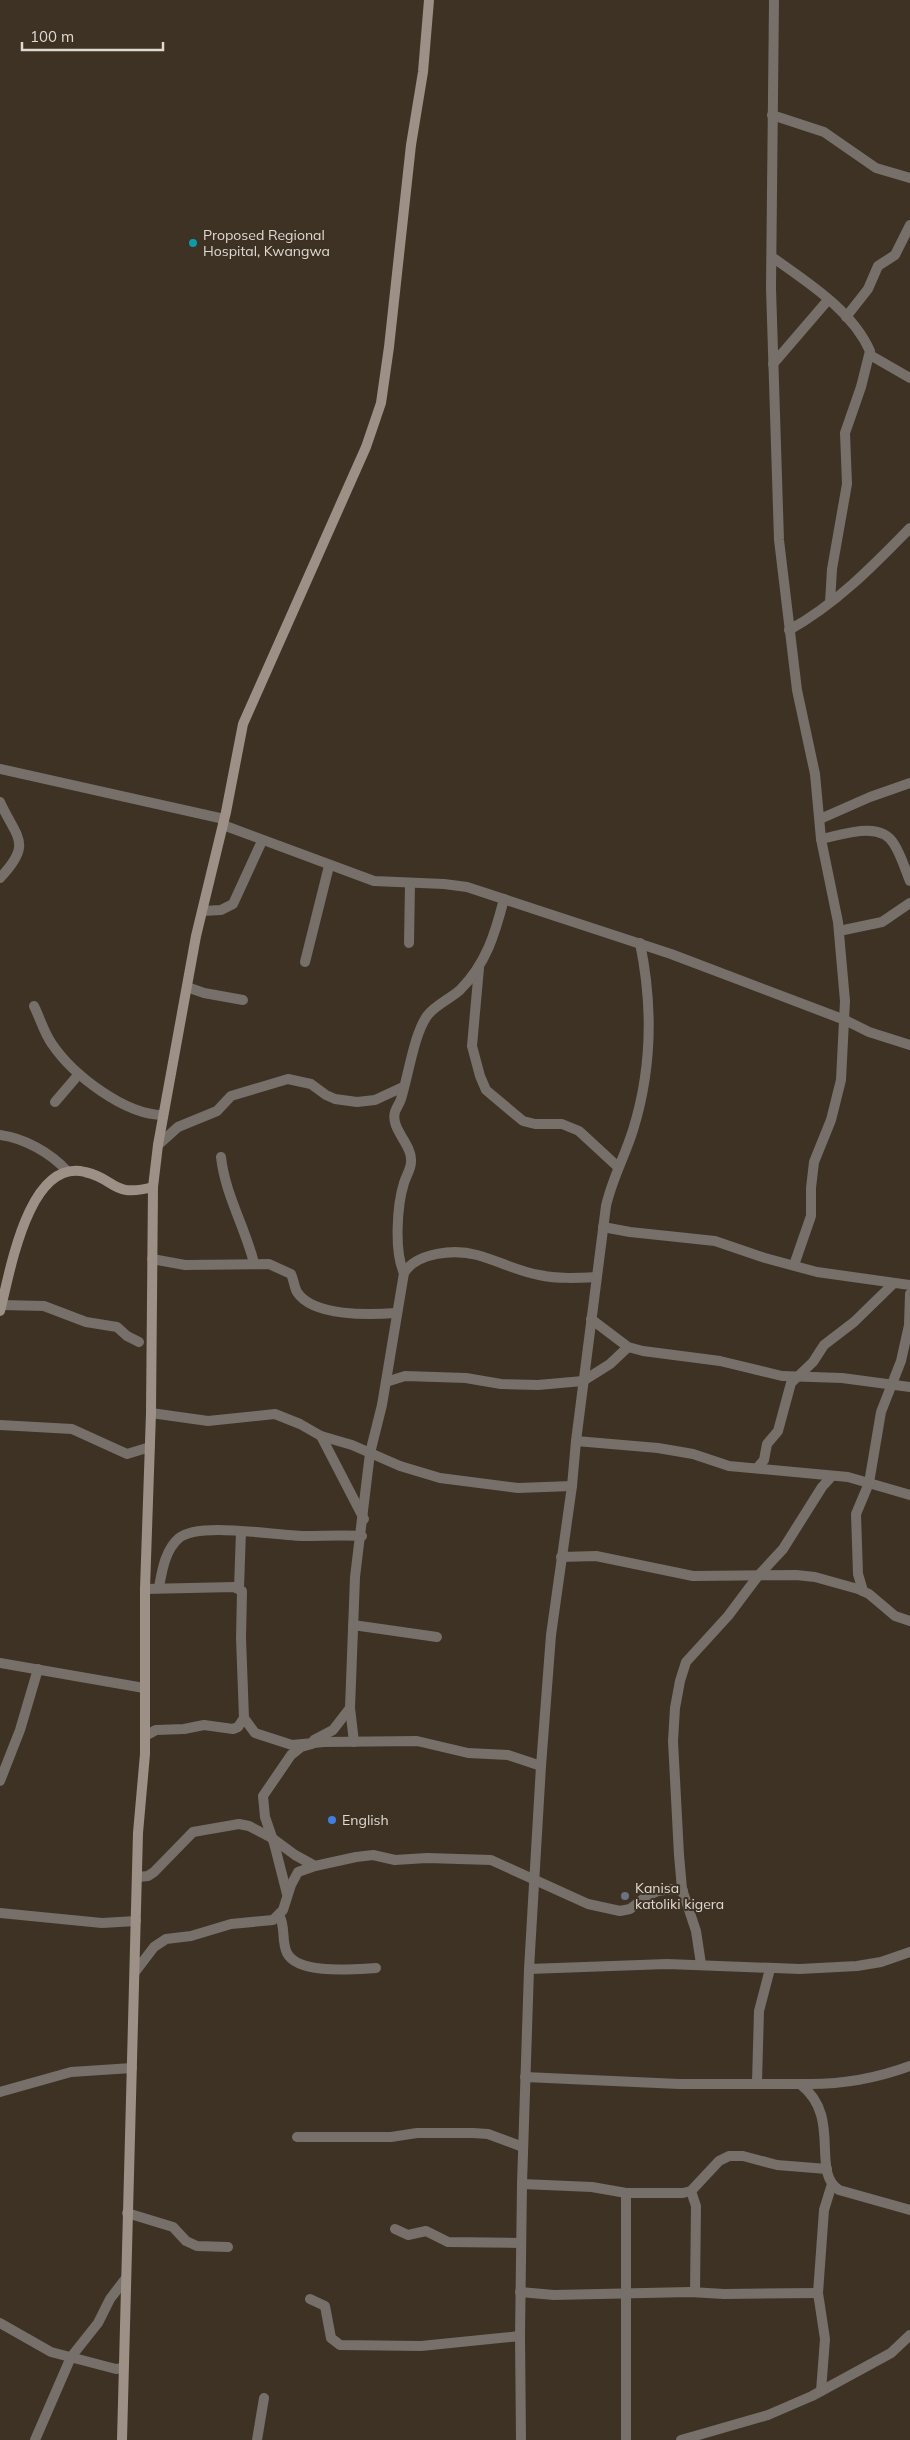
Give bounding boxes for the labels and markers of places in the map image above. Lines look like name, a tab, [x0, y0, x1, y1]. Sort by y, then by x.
place label: Proposed Regional Hospital, Kwangwa	[203, 226, 330, 260]
marker: Proposed Regional Hospital, Kwangwa	[187, 237, 199, 249]
place label: English	[342, 1811, 389, 1829]
marker: English	[326, 1814, 338, 1826]
place label: Kanisa katoliki kigera	[635, 1879, 724, 1913]
marker: Kanisa katoliki kigera	[619, 1890, 631, 1902]

